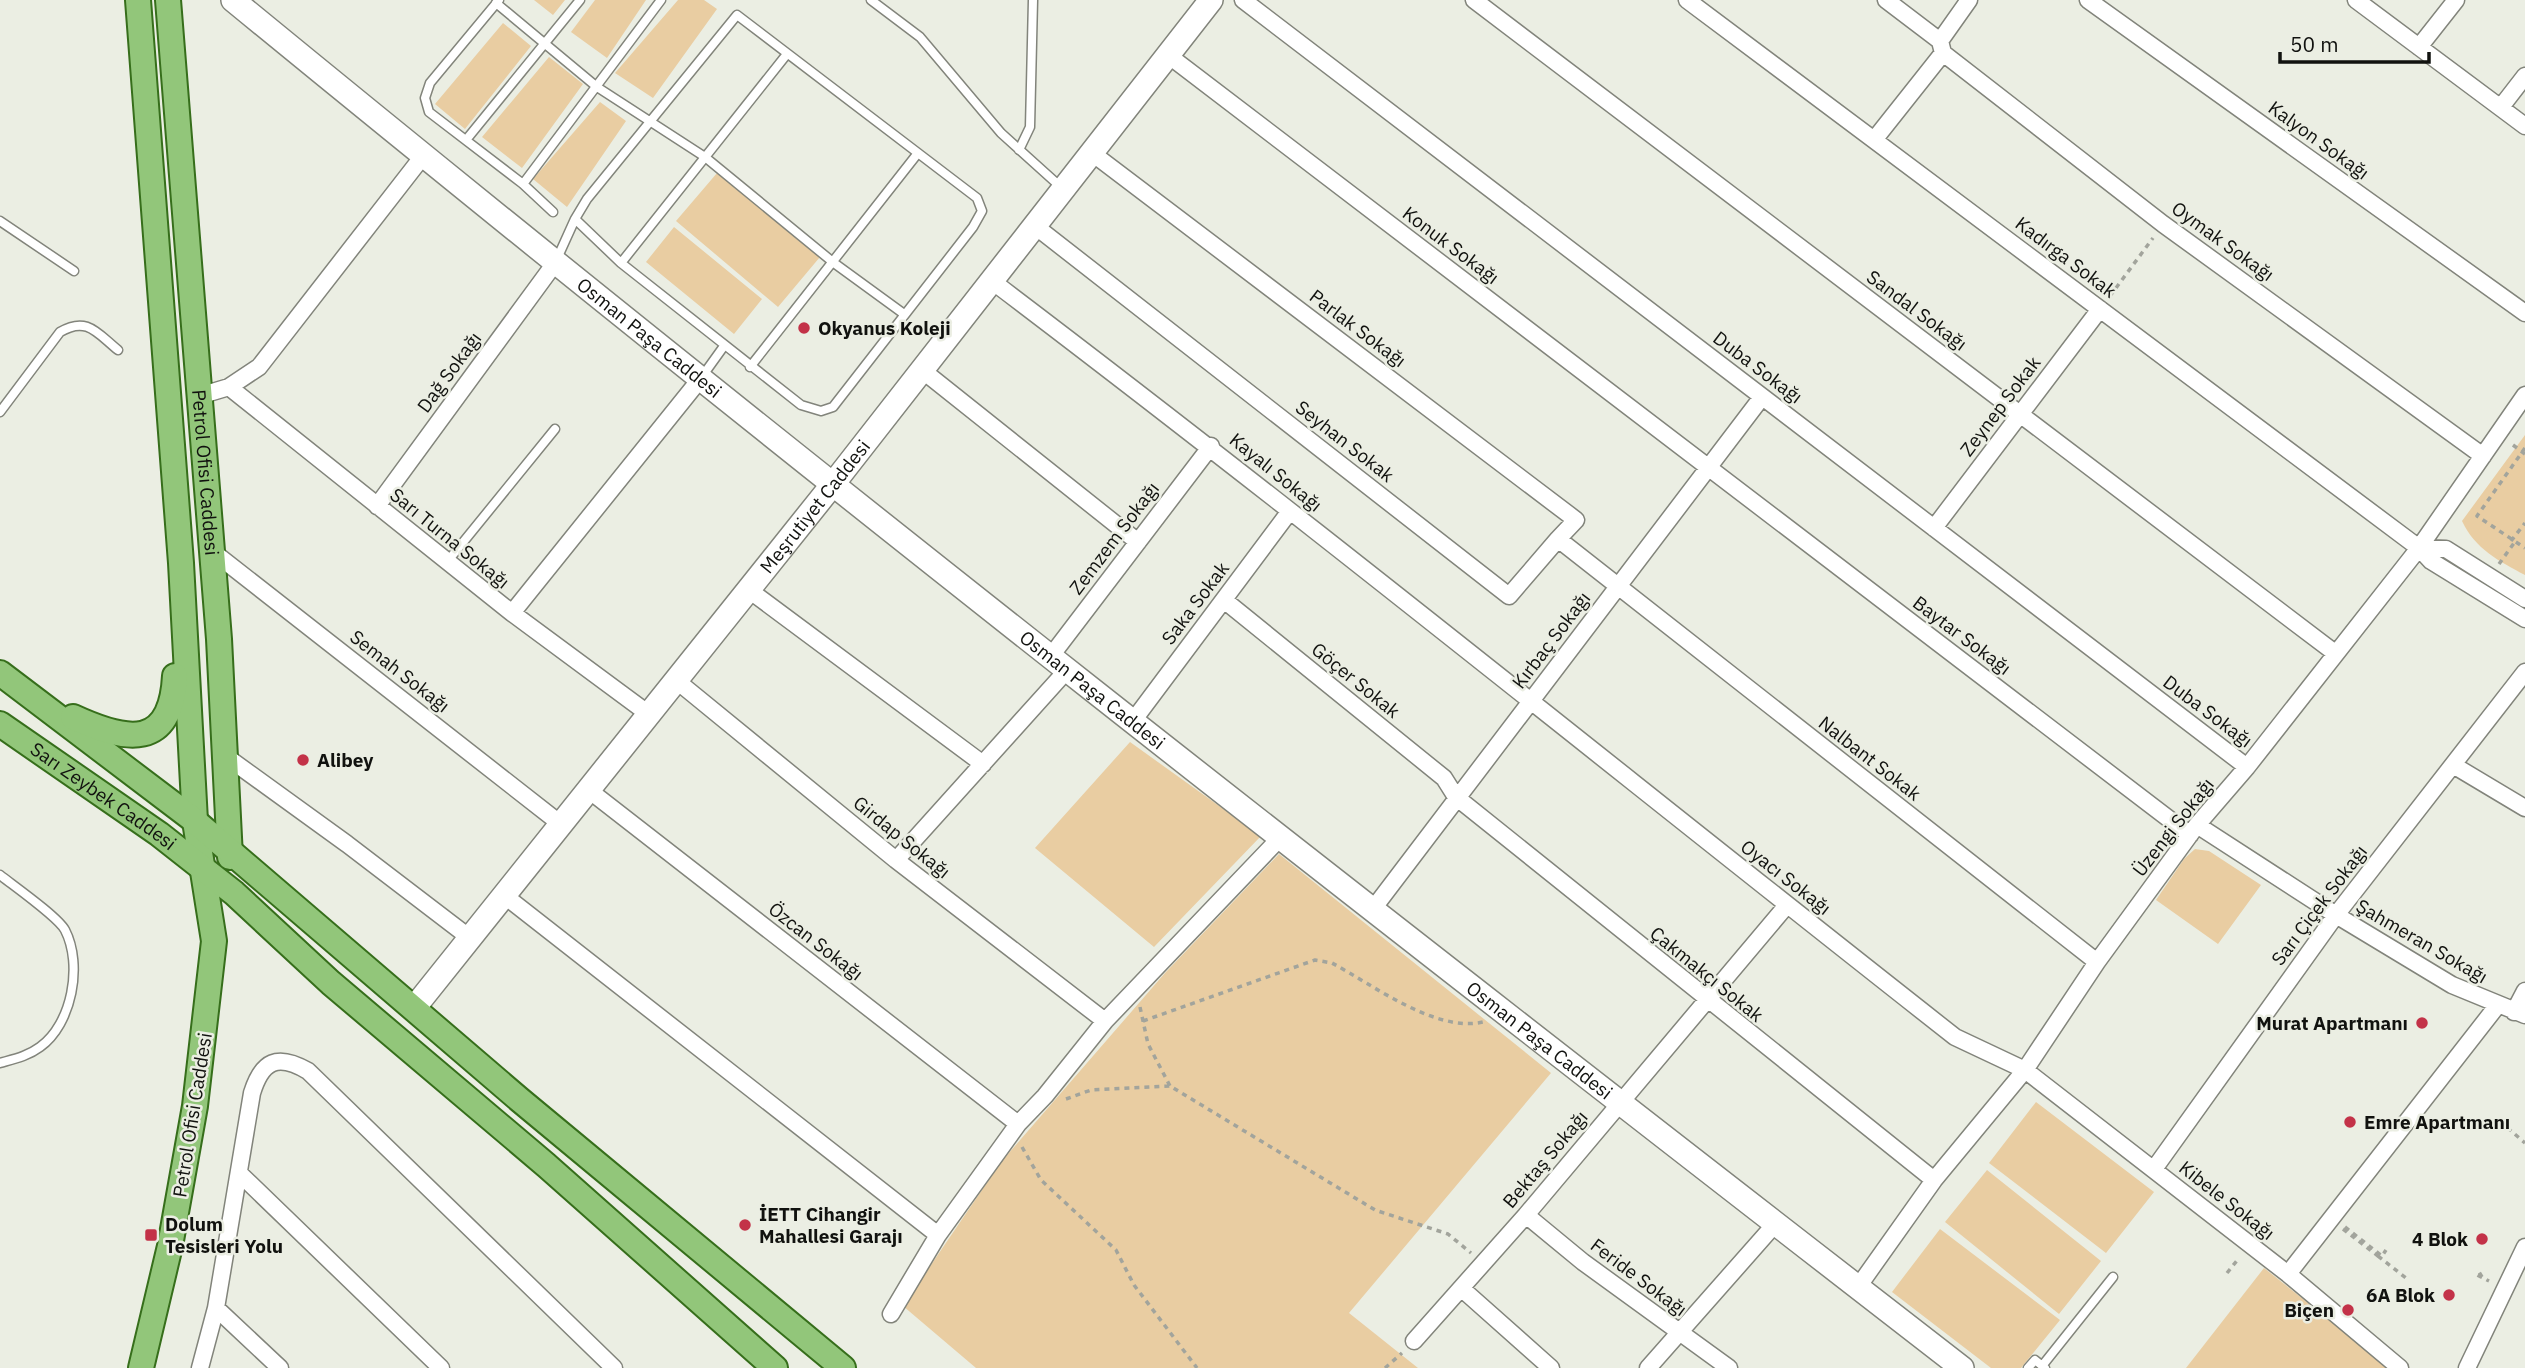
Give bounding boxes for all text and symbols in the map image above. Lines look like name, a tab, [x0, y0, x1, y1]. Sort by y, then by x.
scale bar	[2280, 21, 2429, 65]
text: 50 m	[2290, 30, 2339, 58]
street label: Kalyon Sokağı	[2264, 95, 2374, 185]
street label: Oymak Sokağı	[2167, 196, 2279, 286]
street label: Konuk Sokağı	[1398, 201, 1504, 289]
street label: Kadırga Sokak	[2011, 211, 2121, 303]
street label: Sandal Sokağı	[1862, 264, 1972, 356]
street label: Osman Paşa Caddesi	[572, 272, 727, 403]
street label: Parlak Sokağı	[1305, 284, 1411, 372]
place label: Okyanus Koleji	[818, 316, 951, 340]
marker: Okyanus Koleji	[796, 320, 812, 336]
street label: Duba Sokağı	[1709, 326, 1807, 408]
street label: Dağ Sokağı	[412, 327, 486, 417]
street label: Zeynep Sokak	[1955, 351, 2045, 461]
street label: Petrol Ofisi Caddesi	[187, 388, 224, 557]
street label: Seyhan Sokak	[1291, 395, 1399, 487]
street label: Kayalı Sokağı	[1225, 427, 1327, 517]
street label: Meşrutiyet Caddesi	[754, 435, 875, 578]
street label: Zemzem Sokağı	[1064, 477, 1164, 599]
street label: Sarı Turna Sokağı	[385, 482, 515, 594]
street label: Saka Sokak	[1156, 557, 1234, 649]
street label: Kırbaç Sokağı	[1507, 587, 1595, 693]
street label: Baytar Sokağı	[1908, 590, 2016, 680]
street label: Semah Sokağı	[345, 625, 455, 717]
street label: Osman Paşa Caddesi	[1015, 625, 1170, 754]
street label: Göçer Sokak	[1307, 637, 1405, 723]
street label: Duba Sokağı	[2159, 670, 2257, 752]
street label: Nalbant Sokak	[1814, 710, 1926, 806]
street label: Sarı Zeybek Caddesi	[26, 737, 181, 855]
place label: Alibey	[317, 748, 374, 772]
marker: Alibey	[295, 752, 311, 768]
street label: Üzengi Sokağı	[2127, 773, 2219, 881]
street label: Girdap Sokağı	[849, 791, 955, 883]
street label: Oyacı Sokağı	[1736, 834, 1836, 920]
street label: Sarı Çiçek Sokağı	[2266, 840, 2372, 970]
street label: Şahmeran Sokağı	[2352, 894, 2492, 988]
street label: Özcan Sokağı	[764, 897, 868, 985]
street label: Çakmakçı Sokak	[1645, 921, 1769, 1027]
street label: Osman Paşa Caddesi	[1462, 976, 1617, 1104]
place label: Murat Apartmanı	[2256, 1011, 2408, 1035]
marker: Murat Apartmanı	[2414, 1015, 2430, 1031]
street label: Petrol Ofisi Caddesi	[167, 1031, 217, 1199]
street label: Bektaş Sokağı	[1497, 1105, 1593, 1213]
place label: Emre Apartmanı	[2364, 1110, 2510, 1134]
marker: Emre Apartmanı	[2342, 1114, 2358, 1130]
street label: Kibele Sokağı	[2174, 1155, 2280, 1245]
place label: İETT Cihangir Mahallesi Garajı	[759, 1202, 903, 1248]
place label: Dolum Tesisleri Yolu	[165, 1212, 283, 1258]
marker: İETT Cihangir Mahallesi Garajı	[737, 1217, 753, 1233]
marker: Dolum Tesisleri Yolu	[143, 1227, 159, 1243]
place label: 4 Blok	[2412, 1227, 2468, 1251]
marker: 4 Blok	[2474, 1231, 2490, 1247]
street label: Feride Sokağı	[1586, 1233, 1692, 1321]
place label: 6A Blok	[2366, 1283, 2435, 1307]
marker: 6A Blok	[2441, 1287, 2457, 1303]
place label: Biçen	[2284, 1298, 2334, 1322]
marker: Biçen	[2340, 1302, 2356, 1318]

